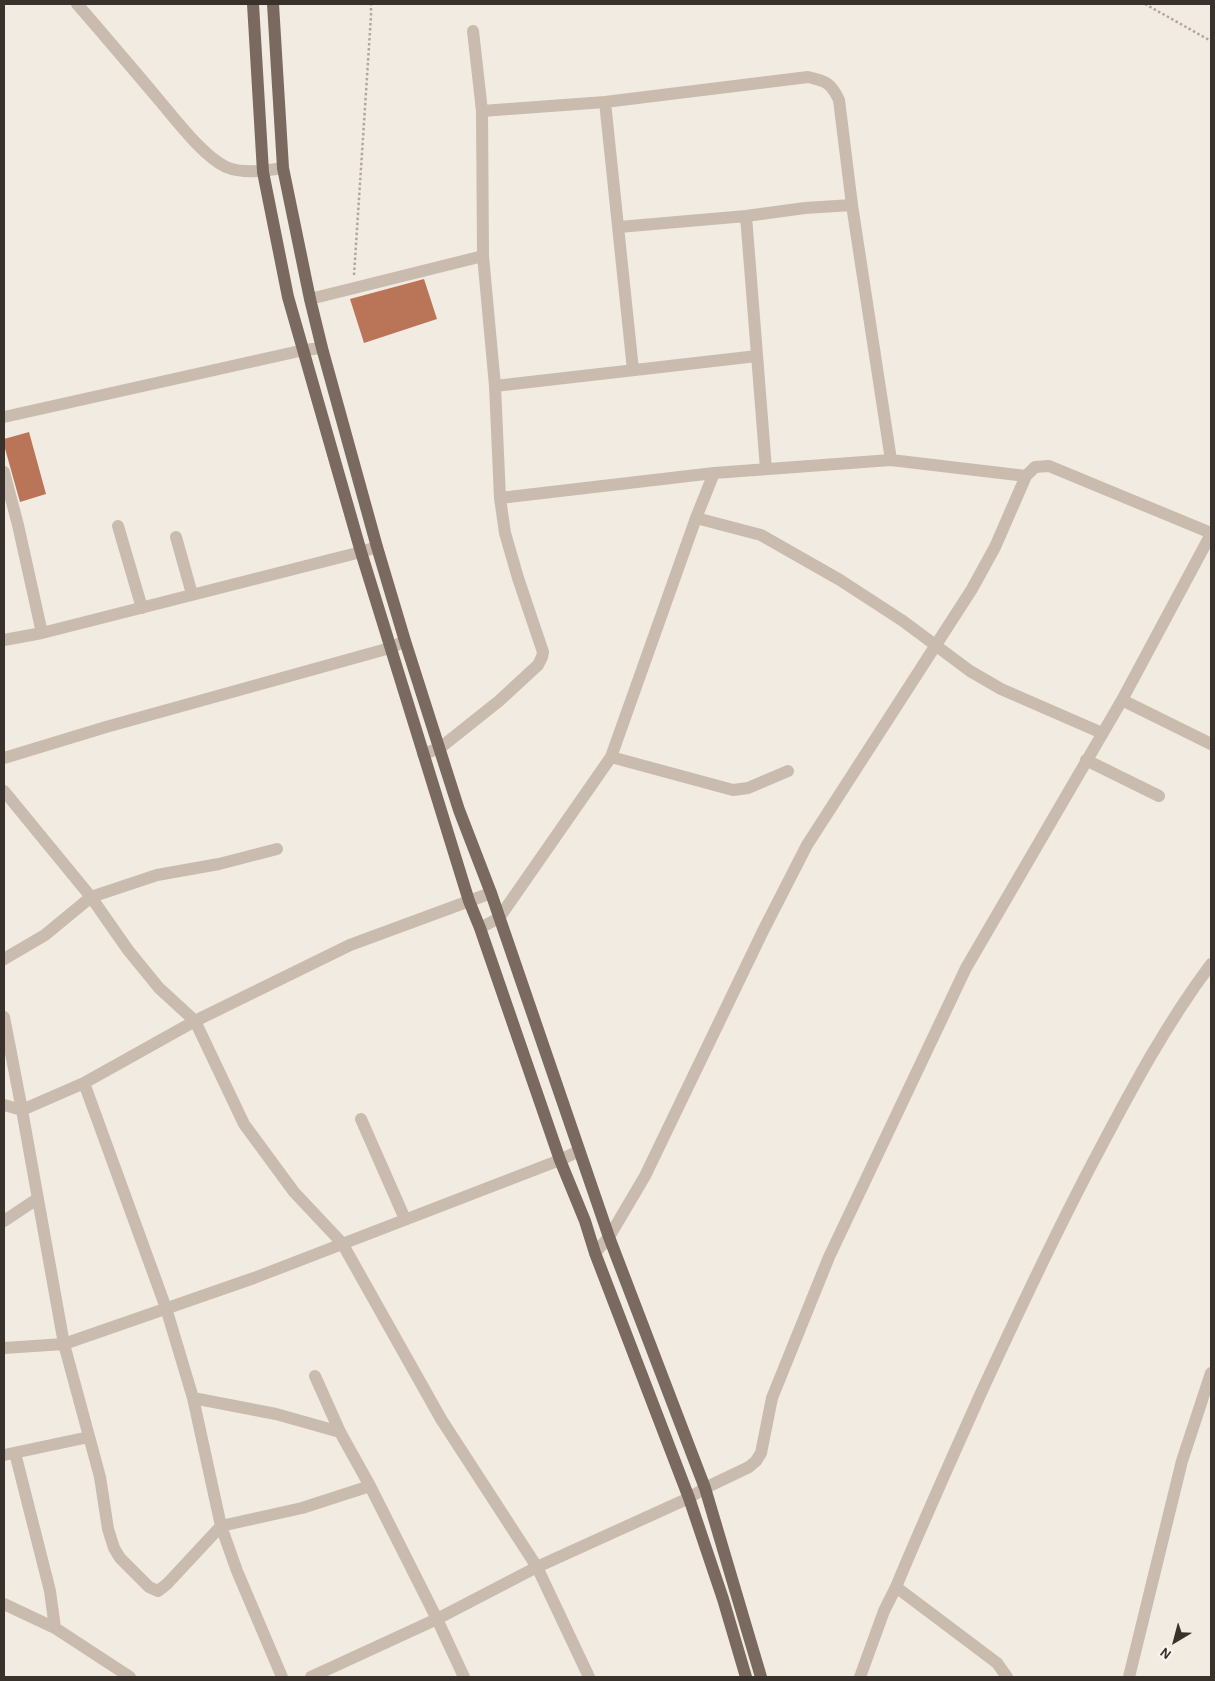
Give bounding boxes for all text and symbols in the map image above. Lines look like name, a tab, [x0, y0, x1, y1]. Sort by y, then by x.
north arrow	[1150, 1616, 1200, 1666]
text: N	[1158, 1644, 1174, 1662]

